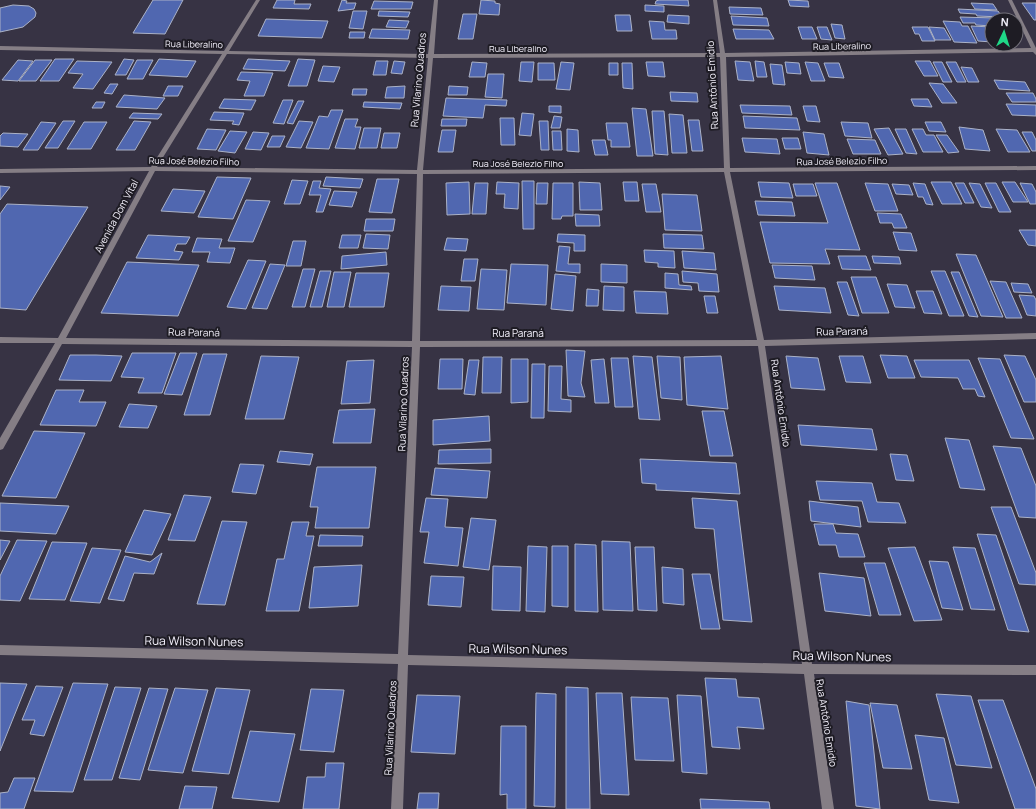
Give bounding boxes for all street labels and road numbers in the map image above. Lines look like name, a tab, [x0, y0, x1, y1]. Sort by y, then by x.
street label: Rua Vilarino Quadros	[407, 32, 429, 128]
street label: Rua Liberalino	[165, 37, 223, 51]
street label: Rua Liberalino	[813, 39, 871, 53]
street label: Rua Antônio Emidio	[703, 40, 721, 130]
street label: Rua Liberalino	[489, 42, 547, 55]
street label: Rua José Belezio Filho	[149, 154, 239, 168]
street label: Rua José Belezio Filho	[797, 154, 887, 168]
street label: Rua José Belezio Filho	[473, 157, 563, 170]
street label: Avenida Dom Vital	[91, 177, 141, 255]
street label: Rua Paraná	[816, 324, 868, 338]
street label: Rua Paraná	[168, 325, 220, 339]
street label: Rua Paraná	[492, 326, 544, 340]
street label: Rua Vilarino Quadros	[394, 356, 412, 452]
street label: Rua Antônio Emidio	[768, 358, 794, 448]
street label: Rua Wilson Nunes	[144, 632, 244, 650]
street label: Rua Wilson Nunes	[468, 640, 568, 658]
street label: Rua Wilson Nunes	[792, 647, 892, 665]
street label: Rua Antônio Emidio	[813, 678, 841, 768]
street label: Rua Vilarino Quadros	[381, 680, 399, 776]

